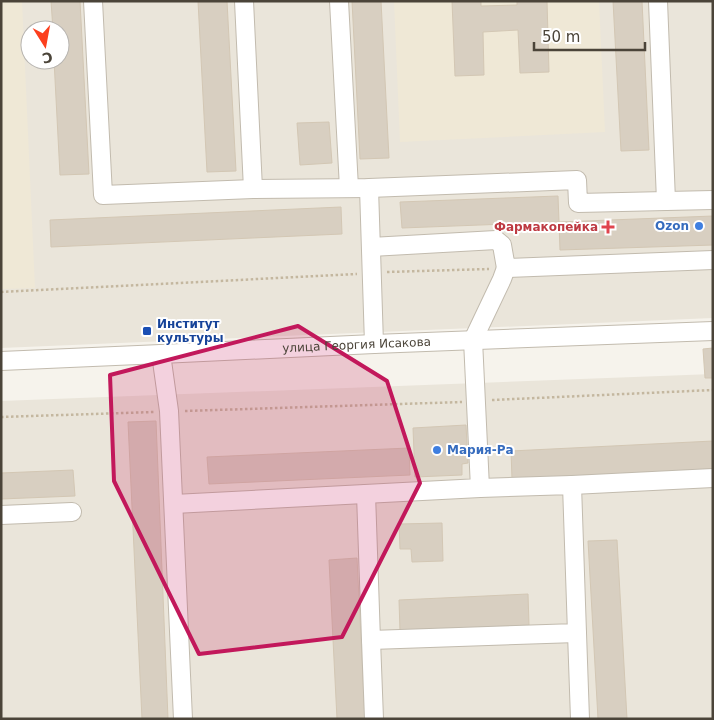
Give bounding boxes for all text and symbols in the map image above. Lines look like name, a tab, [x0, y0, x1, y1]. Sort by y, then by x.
north arrow	[20, 20, 70, 70]
scale bar	[534, 20, 645, 52]
text: 50 m	[542, 28, 580, 46]
text: С	[41, 49, 54, 67]
place label: Ozon	[655, 219, 689, 233]
place label: Фармакопейка	[494, 220, 598, 234]
marker: Ozon	[693, 220, 705, 232]
marker: Фармакопейка	[602, 221, 614, 233]
place label: Институт культуры	[157, 317, 224, 345]
marker: Институт культуры	[141, 325, 153, 337]
street label: улица Георгия Исакова	[282, 335, 431, 355]
place label: Мария-Ра	[447, 443, 514, 457]
marker: Мария-Ра	[431, 444, 443, 456]

